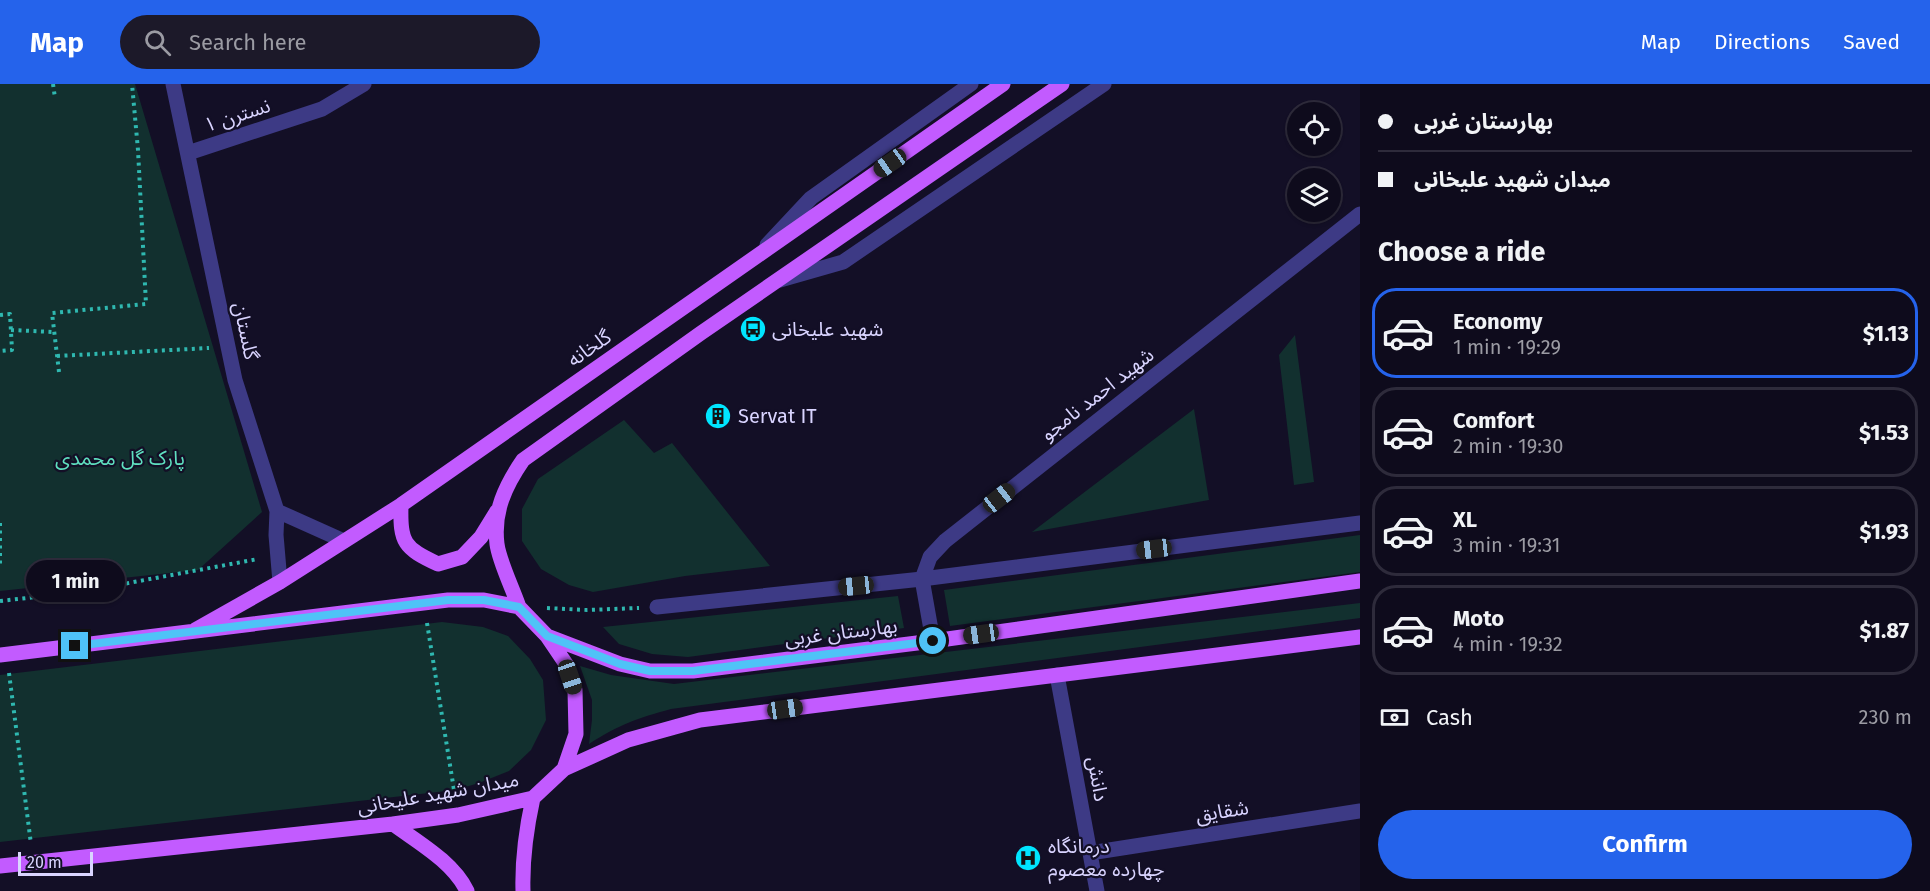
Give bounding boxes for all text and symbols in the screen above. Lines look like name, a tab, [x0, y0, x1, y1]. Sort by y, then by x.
search box	[120, 15, 540, 69]
text: Map	[30, 26, 84, 59]
icon: search	[141, 26, 174, 59]
text: Search here	[189, 29, 307, 56]
text: Map	[1641, 29, 1681, 55]
text: Directions	[1714, 29, 1810, 55]
text: Saved	[1843, 29, 1900, 55]
street label: نسترن ۱	[201, 93, 273, 137]
map controls	[1287, 102, 1341, 222]
button: locate	[1287, 102, 1341, 156]
text: بهارستان غربی	[1414, 108, 1553, 135]
car	[870, 145, 910, 181]
text: میدان شهید علیخانی	[1414, 166, 1611, 193]
button: layers	[1287, 168, 1341, 222]
text: Choose a ride	[1378, 236, 1545, 268]
street label: گلستان	[228, 300, 264, 363]
icon: car	[1381, 306, 1435, 360]
text: Economy	[1453, 308, 1542, 335]
bus stop icon: شهید علیخانی	[738, 314, 768, 344]
place label: شهید علیخانی	[772, 317, 883, 341]
text: $1.13	[1863, 320, 1909, 347]
street label: گلخانه	[562, 324, 616, 372]
text: 1 min · 19:29	[1453, 335, 1561, 359]
street label: شهید احمد نامجو	[1036, 342, 1158, 446]
building icon: Servat IT	[703, 401, 733, 431]
place label: Servat IT	[738, 404, 817, 428]
icon: car	[1381, 405, 1435, 459]
text: Comfort	[1453, 407, 1534, 434]
text: $1.53	[1859, 419, 1909, 446]
text: 2 min · 19:30	[1453, 434, 1563, 458]
park label: پارک گل محمدی	[55, 446, 185, 471]
car	[979, 480, 1019, 516]
icon: car	[1381, 504, 1435, 558]
text: XL	[1453, 506, 1477, 533]
text: $1.93	[1859, 518, 1909, 545]
text: 3 min · 19:31	[1453, 533, 1560, 557]
car	[1135, 538, 1173, 560]
callout: 1 min	[26, 559, 124, 601]
text: 1 min	[51, 569, 100, 593]
car	[837, 575, 875, 597]
icon: car	[1381, 603, 1435, 657]
text: Moto	[1453, 605, 1504, 632]
street label: بهارستان غربی	[783, 613, 899, 651]
text: $1.87	[1859, 617, 1909, 644]
car	[962, 623, 1000, 645]
route start	[919, 627, 946, 654]
route end	[61, 632, 88, 659]
text: 4 min · 19:32	[1453, 632, 1563, 656]
car	[556, 657, 584, 697]
car	[766, 698, 804, 720]
icon: cash	[1378, 701, 1411, 734]
text: Cash	[1426, 704, 1473, 731]
text: 230 m	[1859, 705, 1912, 729]
street label: دانش	[1082, 755, 1114, 803]
street label: میدان شهید علیخانی	[355, 767, 521, 819]
street label: شقایق	[1194, 795, 1250, 828]
button: Confirm	[1378, 810, 1912, 879]
place label: درمانگاه چهارده معصوم	[1048, 834, 1164, 884]
hospital icon: درمانگاه چهارده معصوم	[1013, 843, 1043, 873]
scale bar	[18, 849, 93, 876]
text: 20 m	[27, 853, 62, 872]

